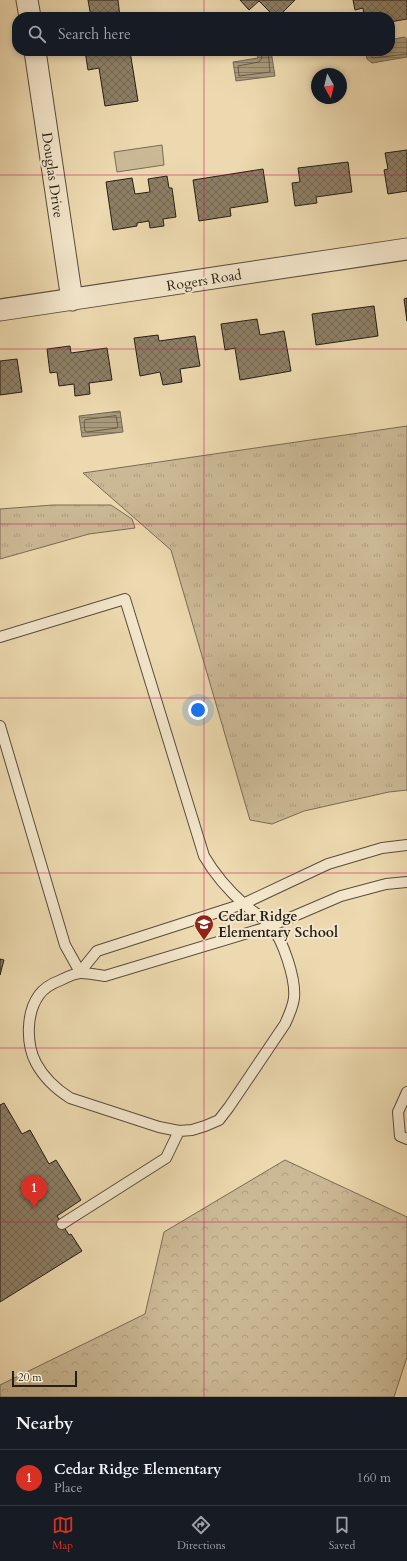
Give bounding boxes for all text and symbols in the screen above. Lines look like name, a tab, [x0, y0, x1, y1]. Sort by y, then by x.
search box	[12, 12, 395, 56]
icon: search	[26, 23, 48, 45]
text: Search here	[58, 24, 131, 44]
north arrow	[311, 68, 347, 104]
street label: Douglas Drive	[37, 131, 68, 219]
street label: Rogers Road	[165, 265, 244, 296]
your location	[188, 700, 208, 720]
place label: Cedar Ridge Elementary School	[218, 907, 338, 942]
school or university icon: Cedar Ridge Elementary School	[193, 913, 215, 941]
pin: 1	[21, 1175, 47, 1208]
scale bar	[12, 1369, 77, 1388]
text: 20 m	[18, 1370, 42, 1385]
text: Nearby	[16, 1412, 73, 1435]
text: Cedar Ridge Elementary	[54, 1459, 221, 1479]
text: 1	[26, 1469, 32, 1487]
text: 160 m	[357, 1469, 391, 1487]
text: Place	[54, 1479, 82, 1497]
tab: Map	[52, 1514, 74, 1553]
tab: Directions	[177, 1514, 225, 1553]
tab: Saved	[329, 1514, 355, 1553]

